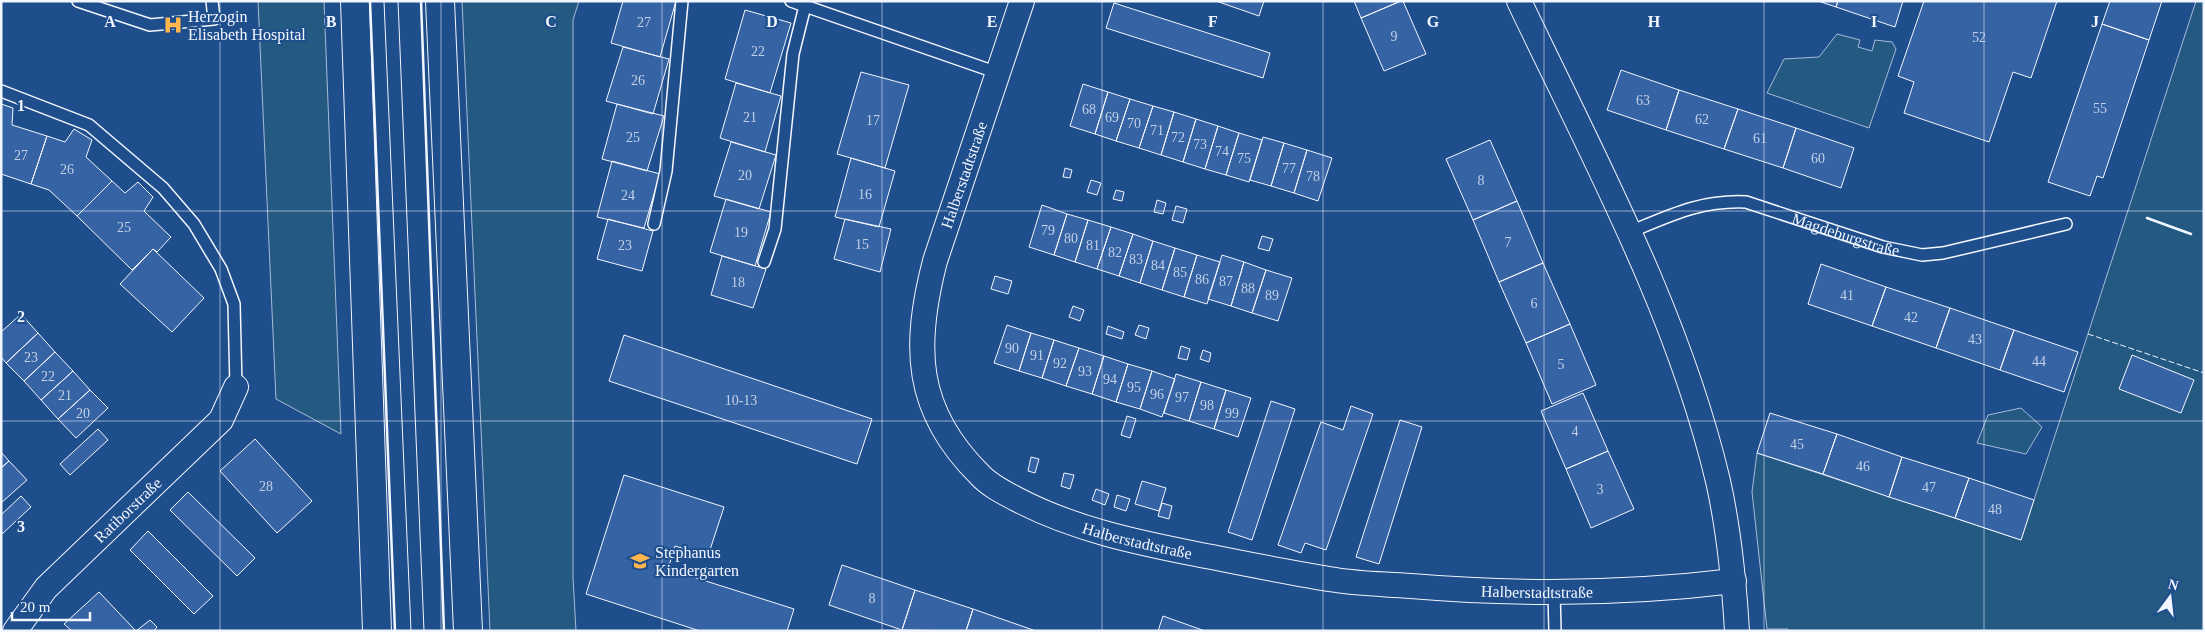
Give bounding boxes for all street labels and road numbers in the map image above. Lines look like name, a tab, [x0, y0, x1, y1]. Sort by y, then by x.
street label: Halberstadtstraße	[938, 119, 990, 231]
street label: Magdeburgstraße	[1790, 209, 1901, 259]
street label: Ratiborstraße	[91, 474, 165, 546]
street label: Halberstadtstraße	[1081, 519, 1194, 562]
street label: Halberstadtstraße	[1481, 582, 1593, 600]

